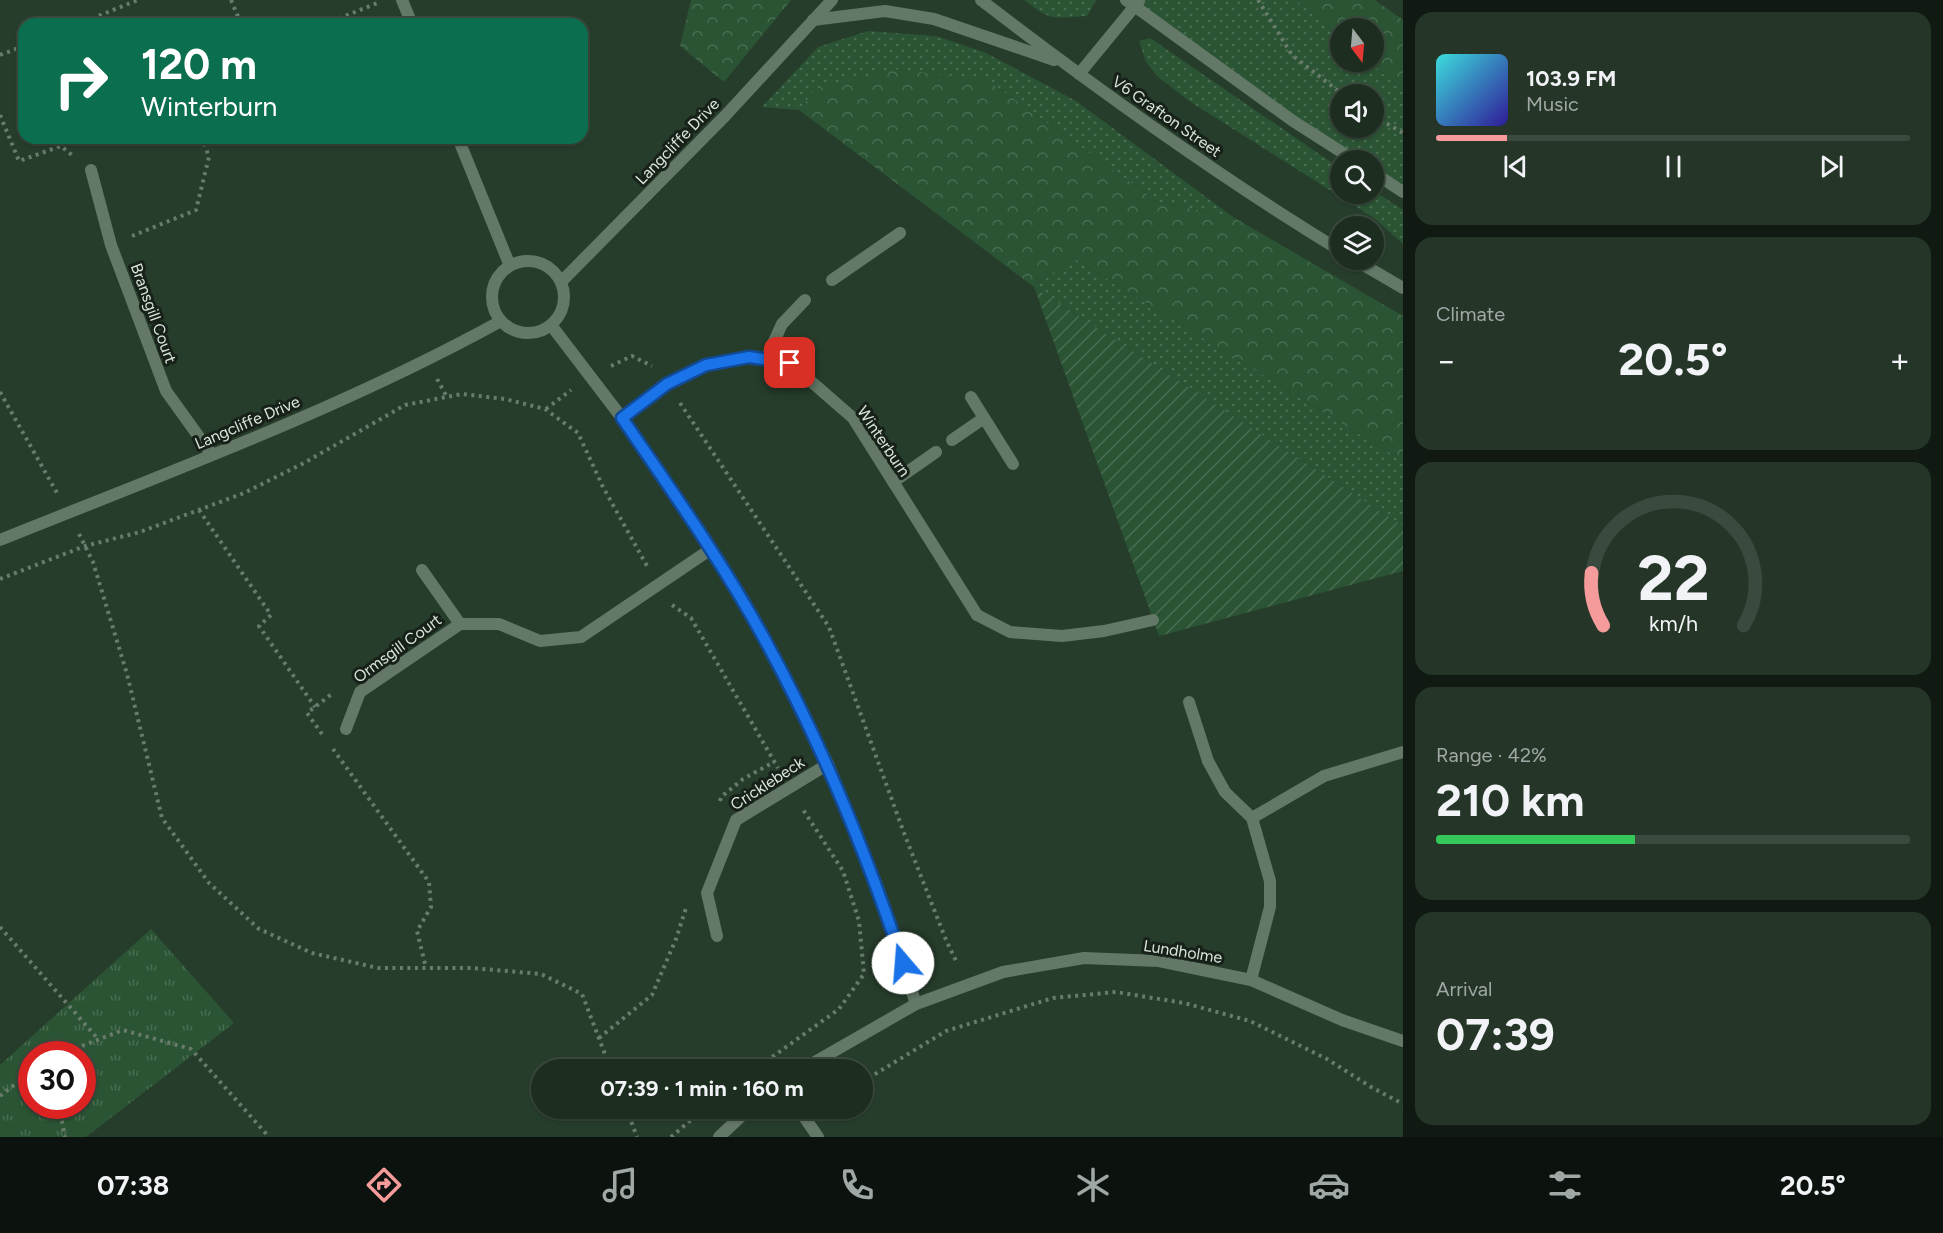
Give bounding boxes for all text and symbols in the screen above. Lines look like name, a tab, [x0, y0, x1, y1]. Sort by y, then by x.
north arrow	[1330, 18, 1384, 72]
map controls	[1330, 18, 1384, 270]
text: 120 m	[141, 39, 257, 90]
icon: right	[42, 42, 120, 120]
text: 103.9 FM	[1526, 65, 1616, 92]
street label: V6 Grafton Street	[1109, 72, 1225, 161]
button: sound	[1330, 84, 1384, 138]
text: Winterburn	[141, 90, 277, 123]
text: Music	[1526, 92, 1579, 116]
street label: Langcliffe Drive	[632, 94, 723, 188]
button: search	[1330, 150, 1384, 204]
icon: previous	[1499, 150, 1532, 183]
icon: pause	[1657, 150, 1690, 183]
icon: next	[1815, 150, 1848, 183]
button: layers	[1330, 216, 1384, 270]
street label: Bransgill Court	[127, 261, 180, 366]
text: Climate	[1436, 302, 1505, 326]
text: 20.5°	[1618, 332, 1728, 386]
pin	[764, 337, 815, 388]
text: −	[1436, 341, 1457, 380]
text: +	[1889, 341, 1910, 380]
icon: arrive	[773, 346, 806, 379]
street label: Langcliffe Drive	[192, 392, 303, 453]
street label: Winterburn	[853, 402, 914, 480]
text: 22	[1637, 541, 1709, 616]
street label: Ormsgill Court	[350, 610, 445, 687]
text: km/h	[1649, 611, 1697, 636]
text: Range · 42%	[1436, 743, 1547, 767]
street label: Cricklebeck	[727, 752, 808, 814]
text: 210 km	[1436, 773, 1584, 827]
position arrow	[871, 931, 935, 995]
street label: Lundholme	[1142, 936, 1224, 967]
text: Arrival	[1436, 977, 1492, 1001]
text: 07:39	[1436, 1007, 1555, 1061]
speed limit sign: 30	[18, 1041, 96, 1119]
text: 07:39 · 1 min · 160 m	[600, 1075, 804, 1102]
icon: directions	[363, 1164, 405, 1206]
icon: music	[599, 1164, 641, 1206]
icon: phone	[836, 1164, 878, 1206]
icon: climate	[1072, 1164, 1114, 1206]
icon: car	[1308, 1164, 1350, 1206]
icon: filters	[1544, 1164, 1586, 1206]
text: 07:38	[97, 1169, 169, 1202]
text: 20.5°	[1780, 1169, 1846, 1202]

